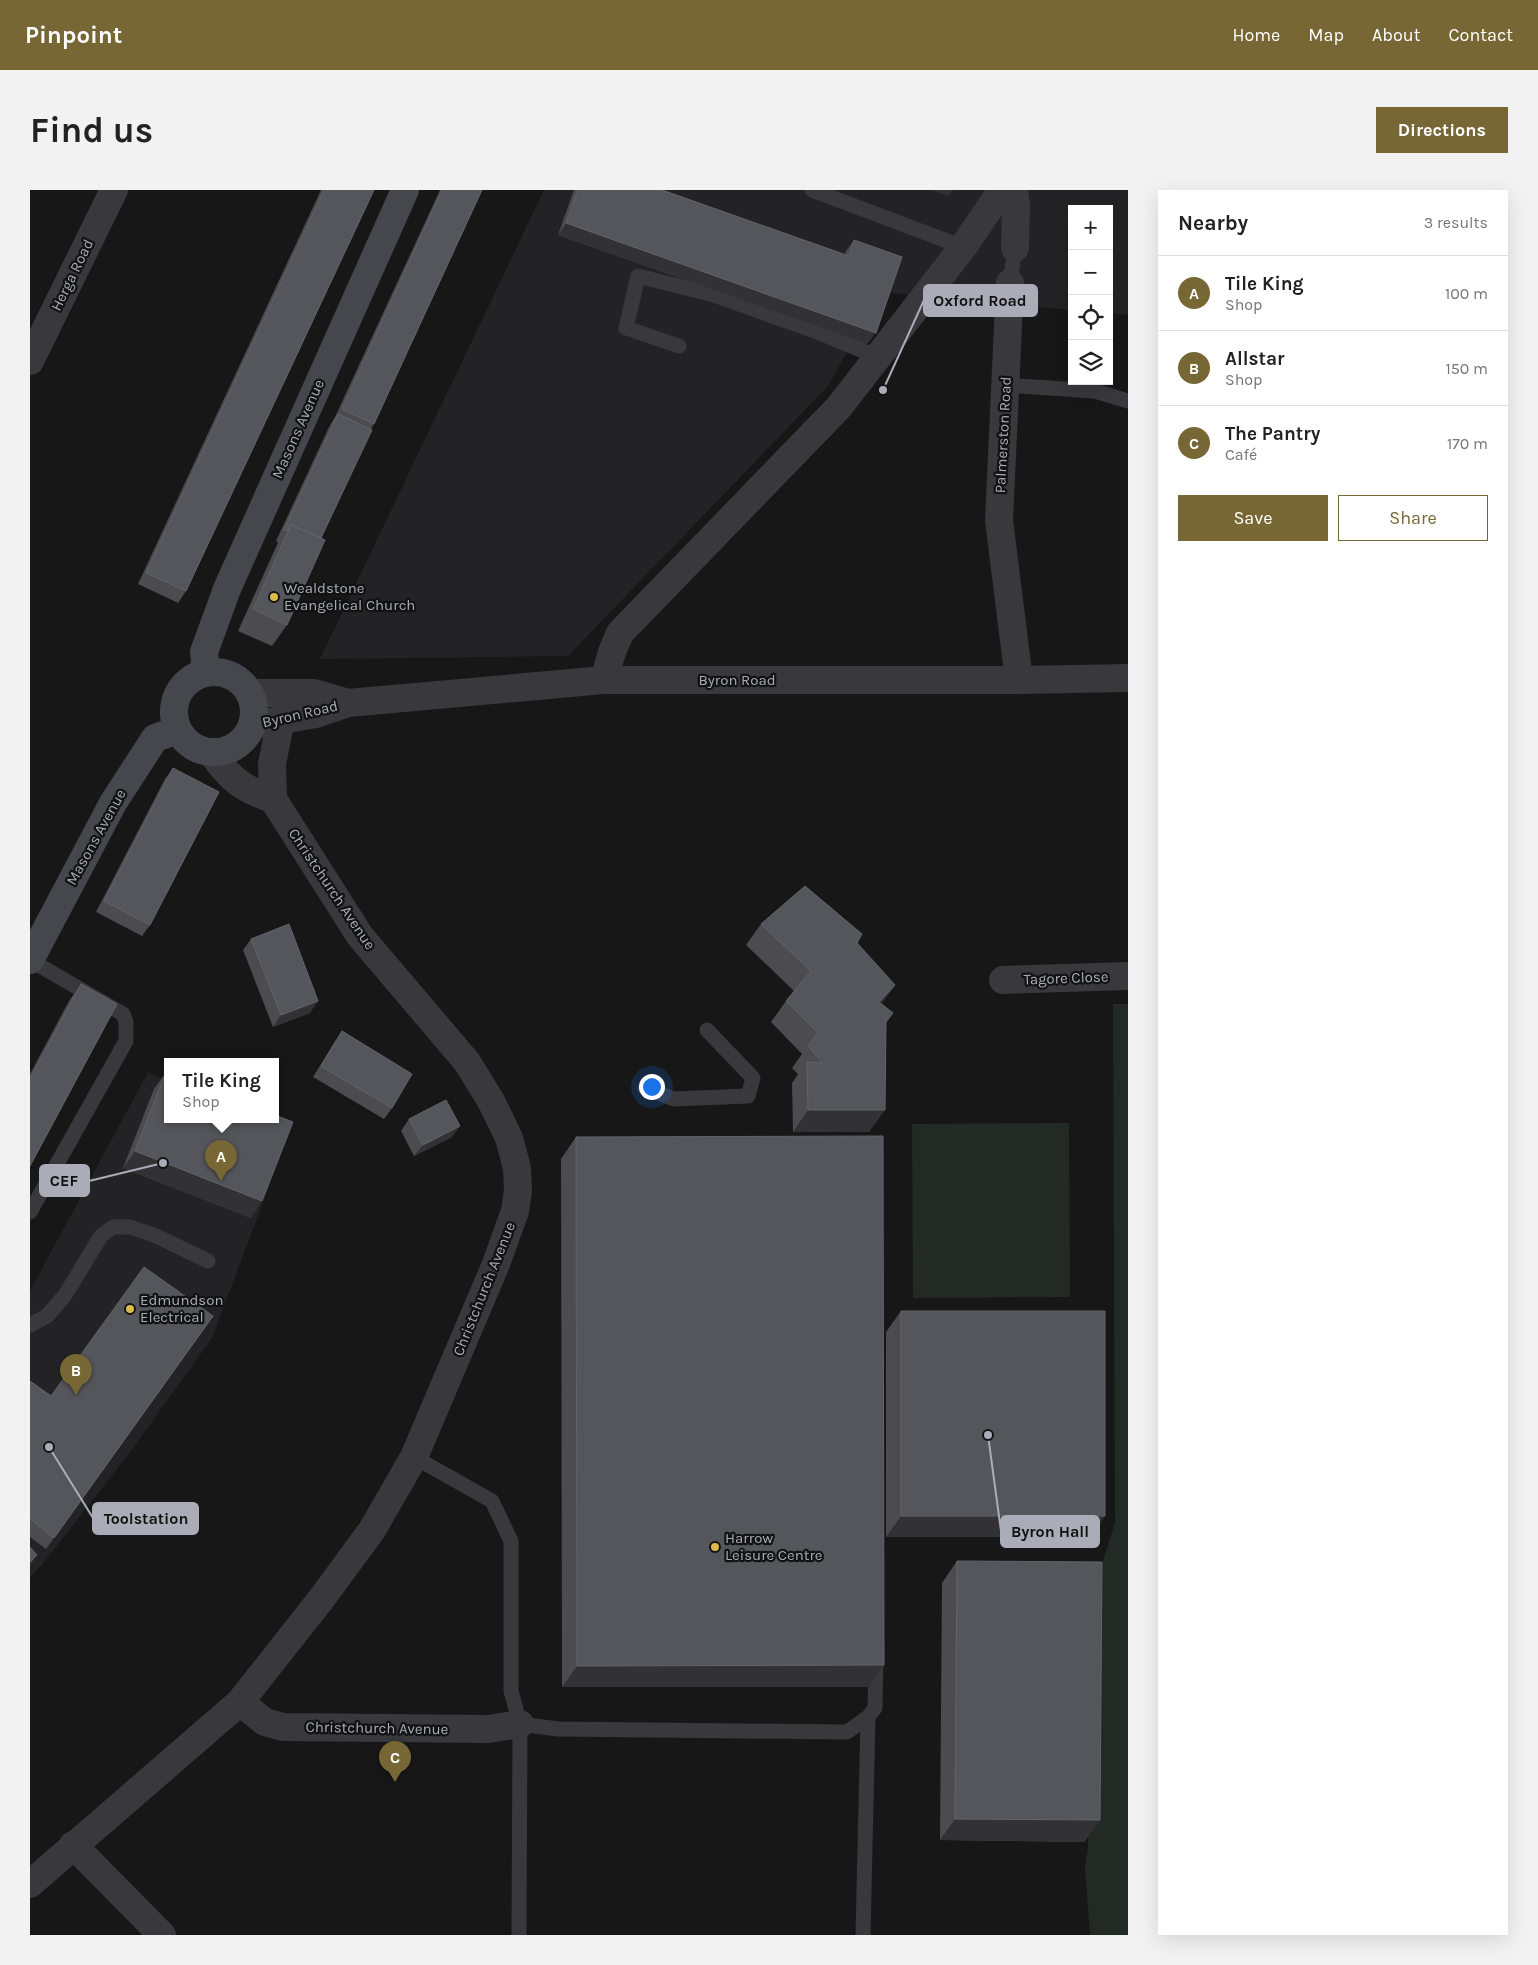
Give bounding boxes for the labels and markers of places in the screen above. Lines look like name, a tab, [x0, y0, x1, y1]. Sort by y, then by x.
callout: Oxford Road	[924, 285, 1037, 316]
place label: Wealdstone Evangelical Church	[284, 579, 415, 614]
marker: Wealdstone Evangelical Church	[268, 591, 280, 603]
pin: A	[205, 1140, 237, 1181]
callout: CEF	[40, 1165, 89, 1196]
place label: Edmundson Electrical	[140, 1291, 224, 1326]
marker: Edmundson Electrical	[124, 1303, 136, 1315]
pin: B	[60, 1354, 92, 1395]
callout: Toolstation	[93, 1503, 198, 1534]
callout: Byron Hall	[1001, 1516, 1099, 1547]
place label: Harrow Leisure Centre	[725, 1529, 823, 1564]
marker: Harrow Leisure Centre	[709, 1541, 721, 1553]
pin: C	[379, 1741, 411, 1782]

